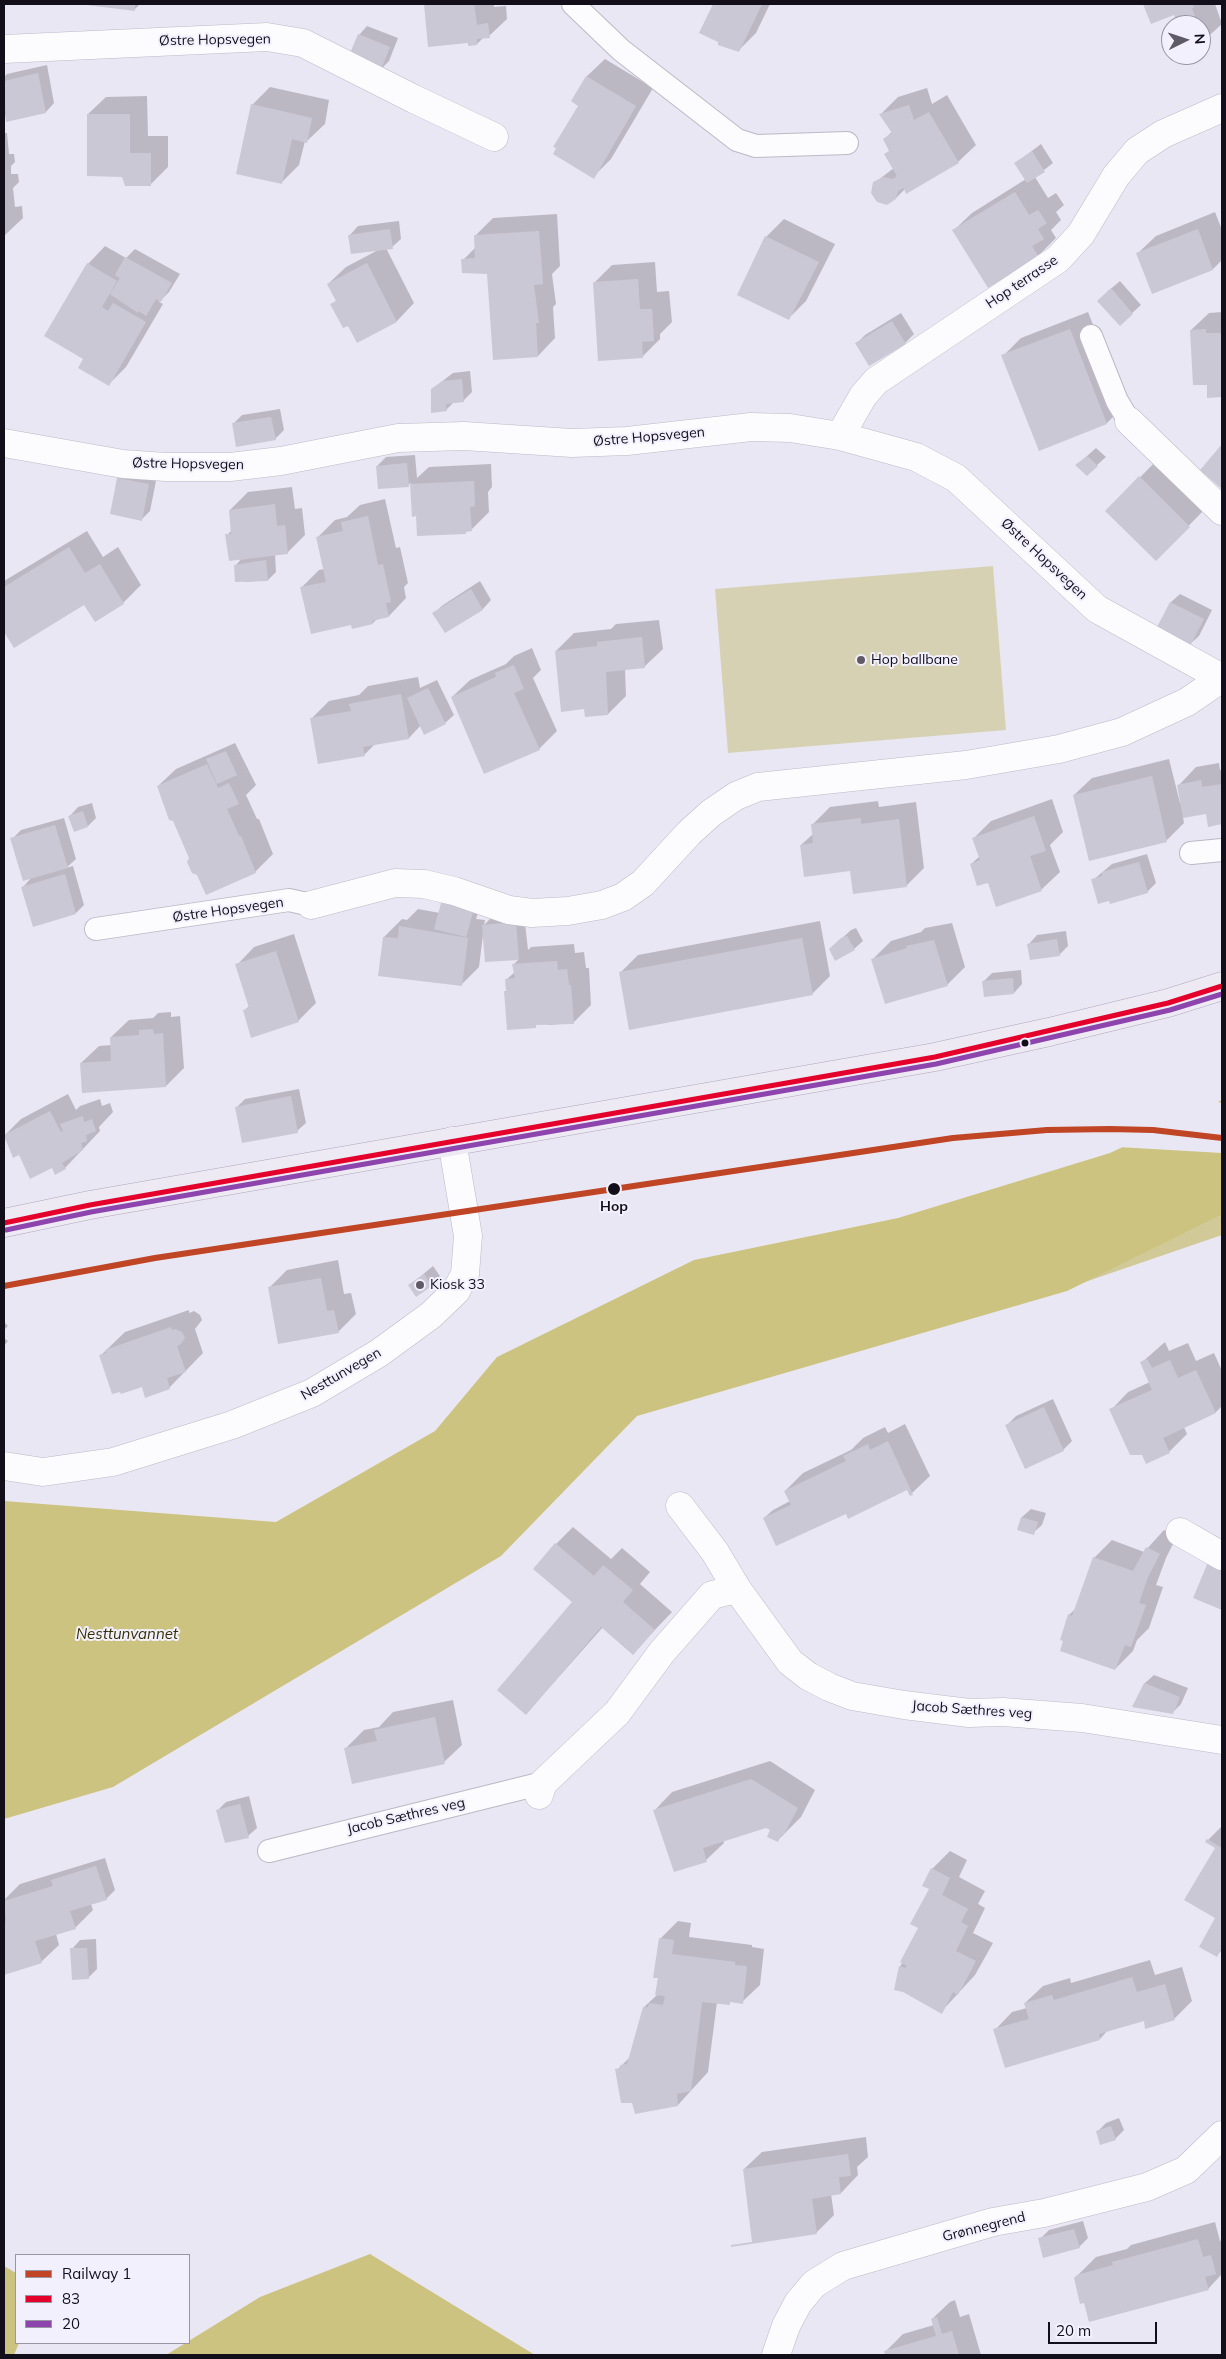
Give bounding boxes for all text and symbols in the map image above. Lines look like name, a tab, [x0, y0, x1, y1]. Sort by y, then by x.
north arrow	[1161, 15, 1211, 65]
street label: Østre Hopsvegen	[159, 31, 271, 49]
text: N	[1191, 33, 1209, 45]
street label: Hop terrasse	[983, 252, 1061, 312]
street label: Østre Hopsvegen	[592, 424, 706, 450]
street label: Østre Hopsvegen	[132, 455, 244, 473]
street label: Østre Hopsvegen	[997, 515, 1091, 603]
place label: Hop ballbane	[871, 652, 958, 668]
marker: Hop ballbane	[855, 654, 867, 666]
street label: Østre Hopsvegen	[171, 894, 285, 926]
unlabelled marker	[1020, 1038, 1030, 1048]
marker: Hop	[606, 1181, 622, 1197]
place label: Hop	[600, 1199, 628, 1215]
place label: Kiosk 33	[430, 1277, 485, 1293]
marker: Kiosk 33	[414, 1279, 426, 1291]
street label: Nesttunvegen	[298, 1344, 384, 1404]
water label: Nesttunvannet	[76, 1625, 178, 1643]
street label: Jacob Sæthres veg	[911, 1697, 1033, 1723]
street label: Jacob Sæthres veg	[345, 1794, 467, 1838]
street label: Grønnegrend	[941, 2209, 1027, 2245]
legend	[15, 2254, 190, 2344]
text: Railway 1	[62, 2264, 131, 2283]
text: 83	[62, 2289, 80, 2308]
scale bar	[1051, 2312, 1160, 2344]
text: 20	[62, 2314, 80, 2333]
text: 20 m	[1056, 2321, 1091, 2340]

